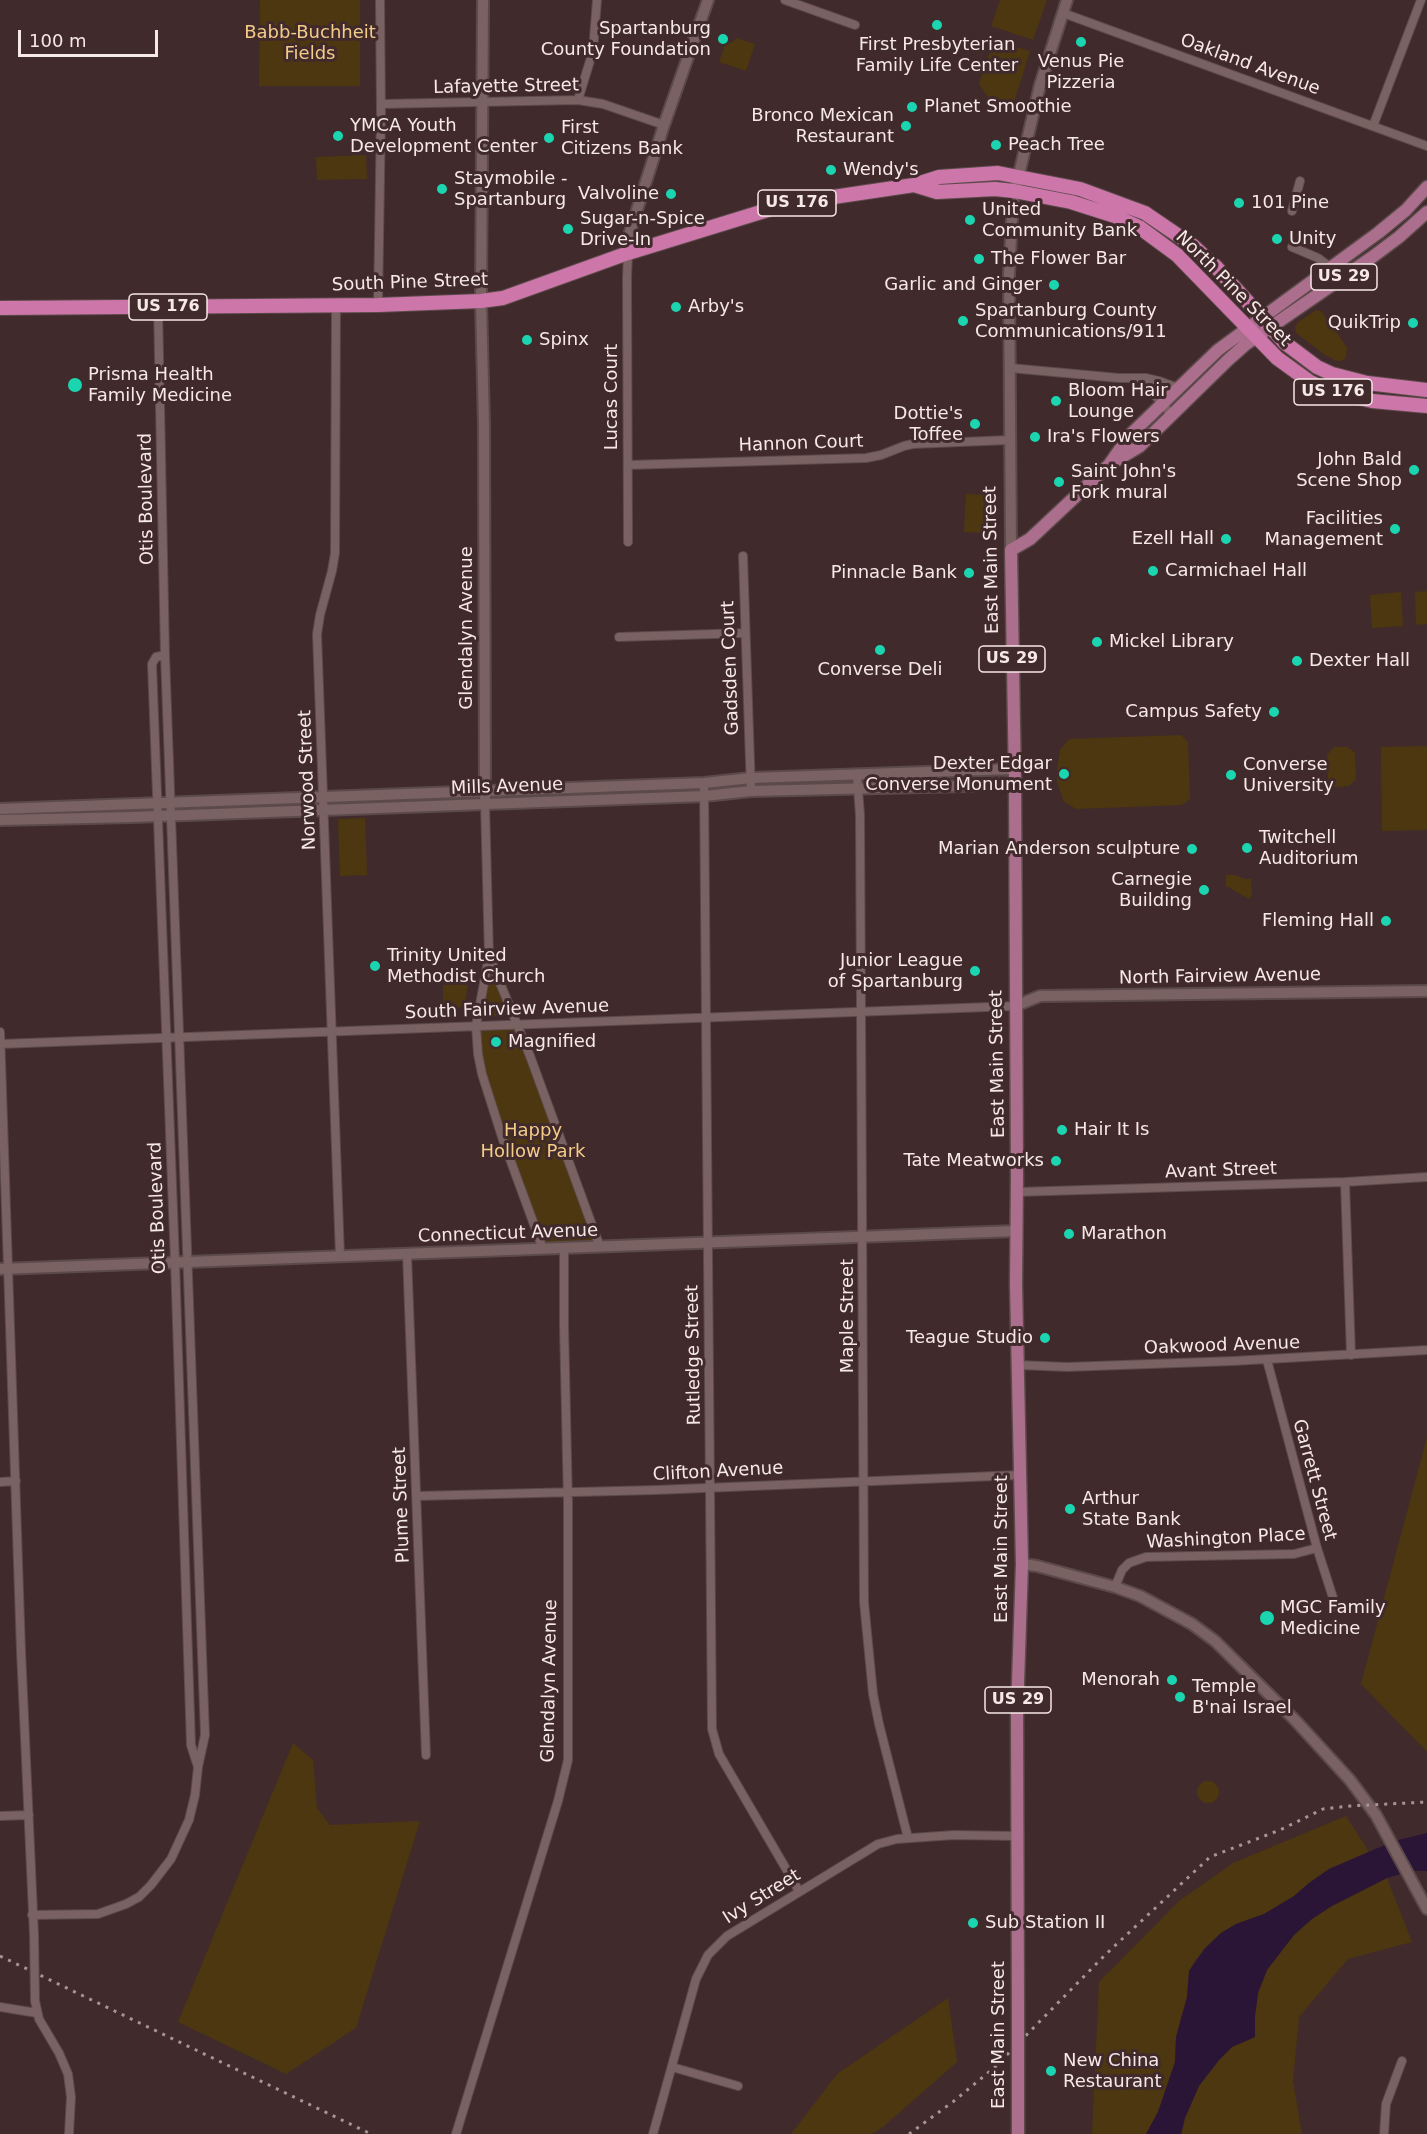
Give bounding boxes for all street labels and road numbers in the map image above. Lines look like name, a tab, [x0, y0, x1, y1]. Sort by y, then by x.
street label: Oakland Avenue	[1177, 30, 1323, 100]
street label: Lafayette Street	[433, 75, 579, 99]
road number: US 176	[758, 190, 836, 216]
street label: North Pine Street	[1171, 227, 1295, 351]
road number: US 29	[1311, 264, 1377, 290]
street label: South Pine Street	[331, 269, 489, 297]
road number: US 176	[129, 294, 207, 320]
street label: Lucas Court	[601, 344, 623, 450]
road number: US 176	[1294, 379, 1372, 405]
street label: Hannon Court	[738, 431, 864, 457]
street label: Otis Boulevard	[135, 433, 159, 565]
street label: East Main Street	[980, 486, 1004, 634]
street label: Glendalyn Avenue	[456, 546, 478, 710]
street label: Gadsden Court	[718, 600, 744, 736]
road number: US 29	[979, 646, 1045, 672]
street label: Norwood Street	[295, 709, 321, 851]
street label: Mills Avenue	[450, 774, 564, 800]
street label: North Fairview Avenue	[1119, 964, 1321, 990]
street label: East Main Street	[986, 990, 1010, 1138]
street label: South Fairview Avenue	[405, 996, 609, 1024]
street label: Otis Boulevard	[145, 1141, 171, 1275]
street label: Avant Street	[1165, 1158, 1277, 1184]
street label: Connecticut Avenue	[417, 1220, 599, 1248]
street label: Maple Street	[837, 1259, 859, 1373]
street label: Rutledge Street	[682, 1285, 706, 1425]
street label: Oakwood Avenue	[1143, 1332, 1301, 1360]
street label: Garrett Street	[1287, 1417, 1341, 1543]
street label: Plume Street	[389, 1447, 415, 1563]
street label: Clifton Avenue	[652, 1458, 784, 1486]
street label: East Main Street	[991, 1475, 1013, 1623]
street label: Washington Place	[1146, 1524, 1306, 1554]
street label: Glendalyn Avenue	[538, 1599, 562, 1763]
road number: US 29	[985, 1687, 1051, 1713]
street label: Ivy Street	[719, 1865, 805, 1929]
street label: East Main Street	[988, 1961, 1010, 2109]

